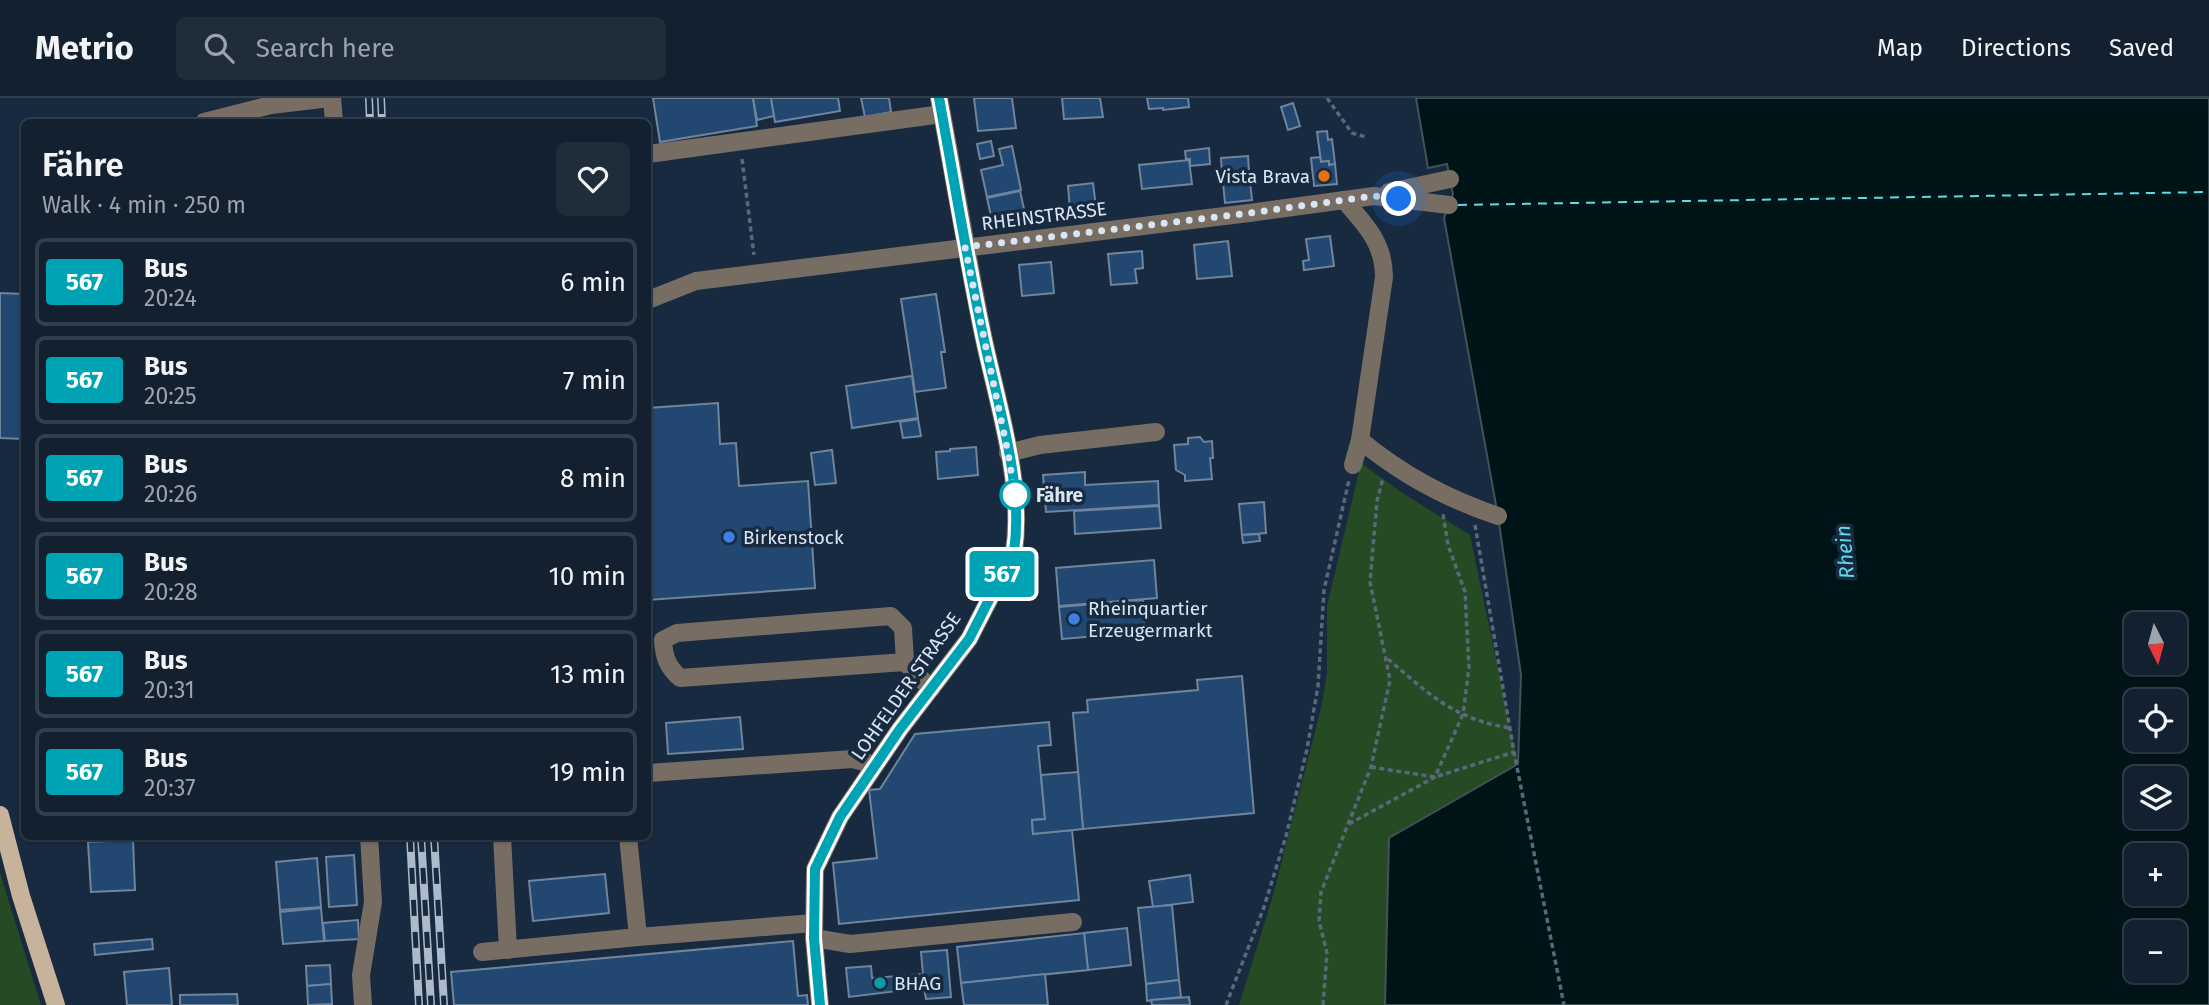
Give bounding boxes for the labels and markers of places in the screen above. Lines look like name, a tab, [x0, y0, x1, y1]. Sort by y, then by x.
place label: Vista Brava	[1215, 165, 1310, 188]
marker: Vista Brava	[1316, 168, 1332, 184]
marker: Fähre	[1000, 480, 1030, 510]
place label: Fähre	[1036, 484, 1083, 507]
place label: Birkenstock	[743, 526, 844, 549]
marker: Birkenstock	[721, 529, 737, 545]
place label: Rheinquartier Erzeugermarkt	[1088, 597, 1213, 642]
marker: Rheinquartier Erzeugermarkt	[1066, 611, 1082, 627]
place label: BHAG	[894, 972, 941, 995]
marker: BHAG	[872, 975, 888, 991]

